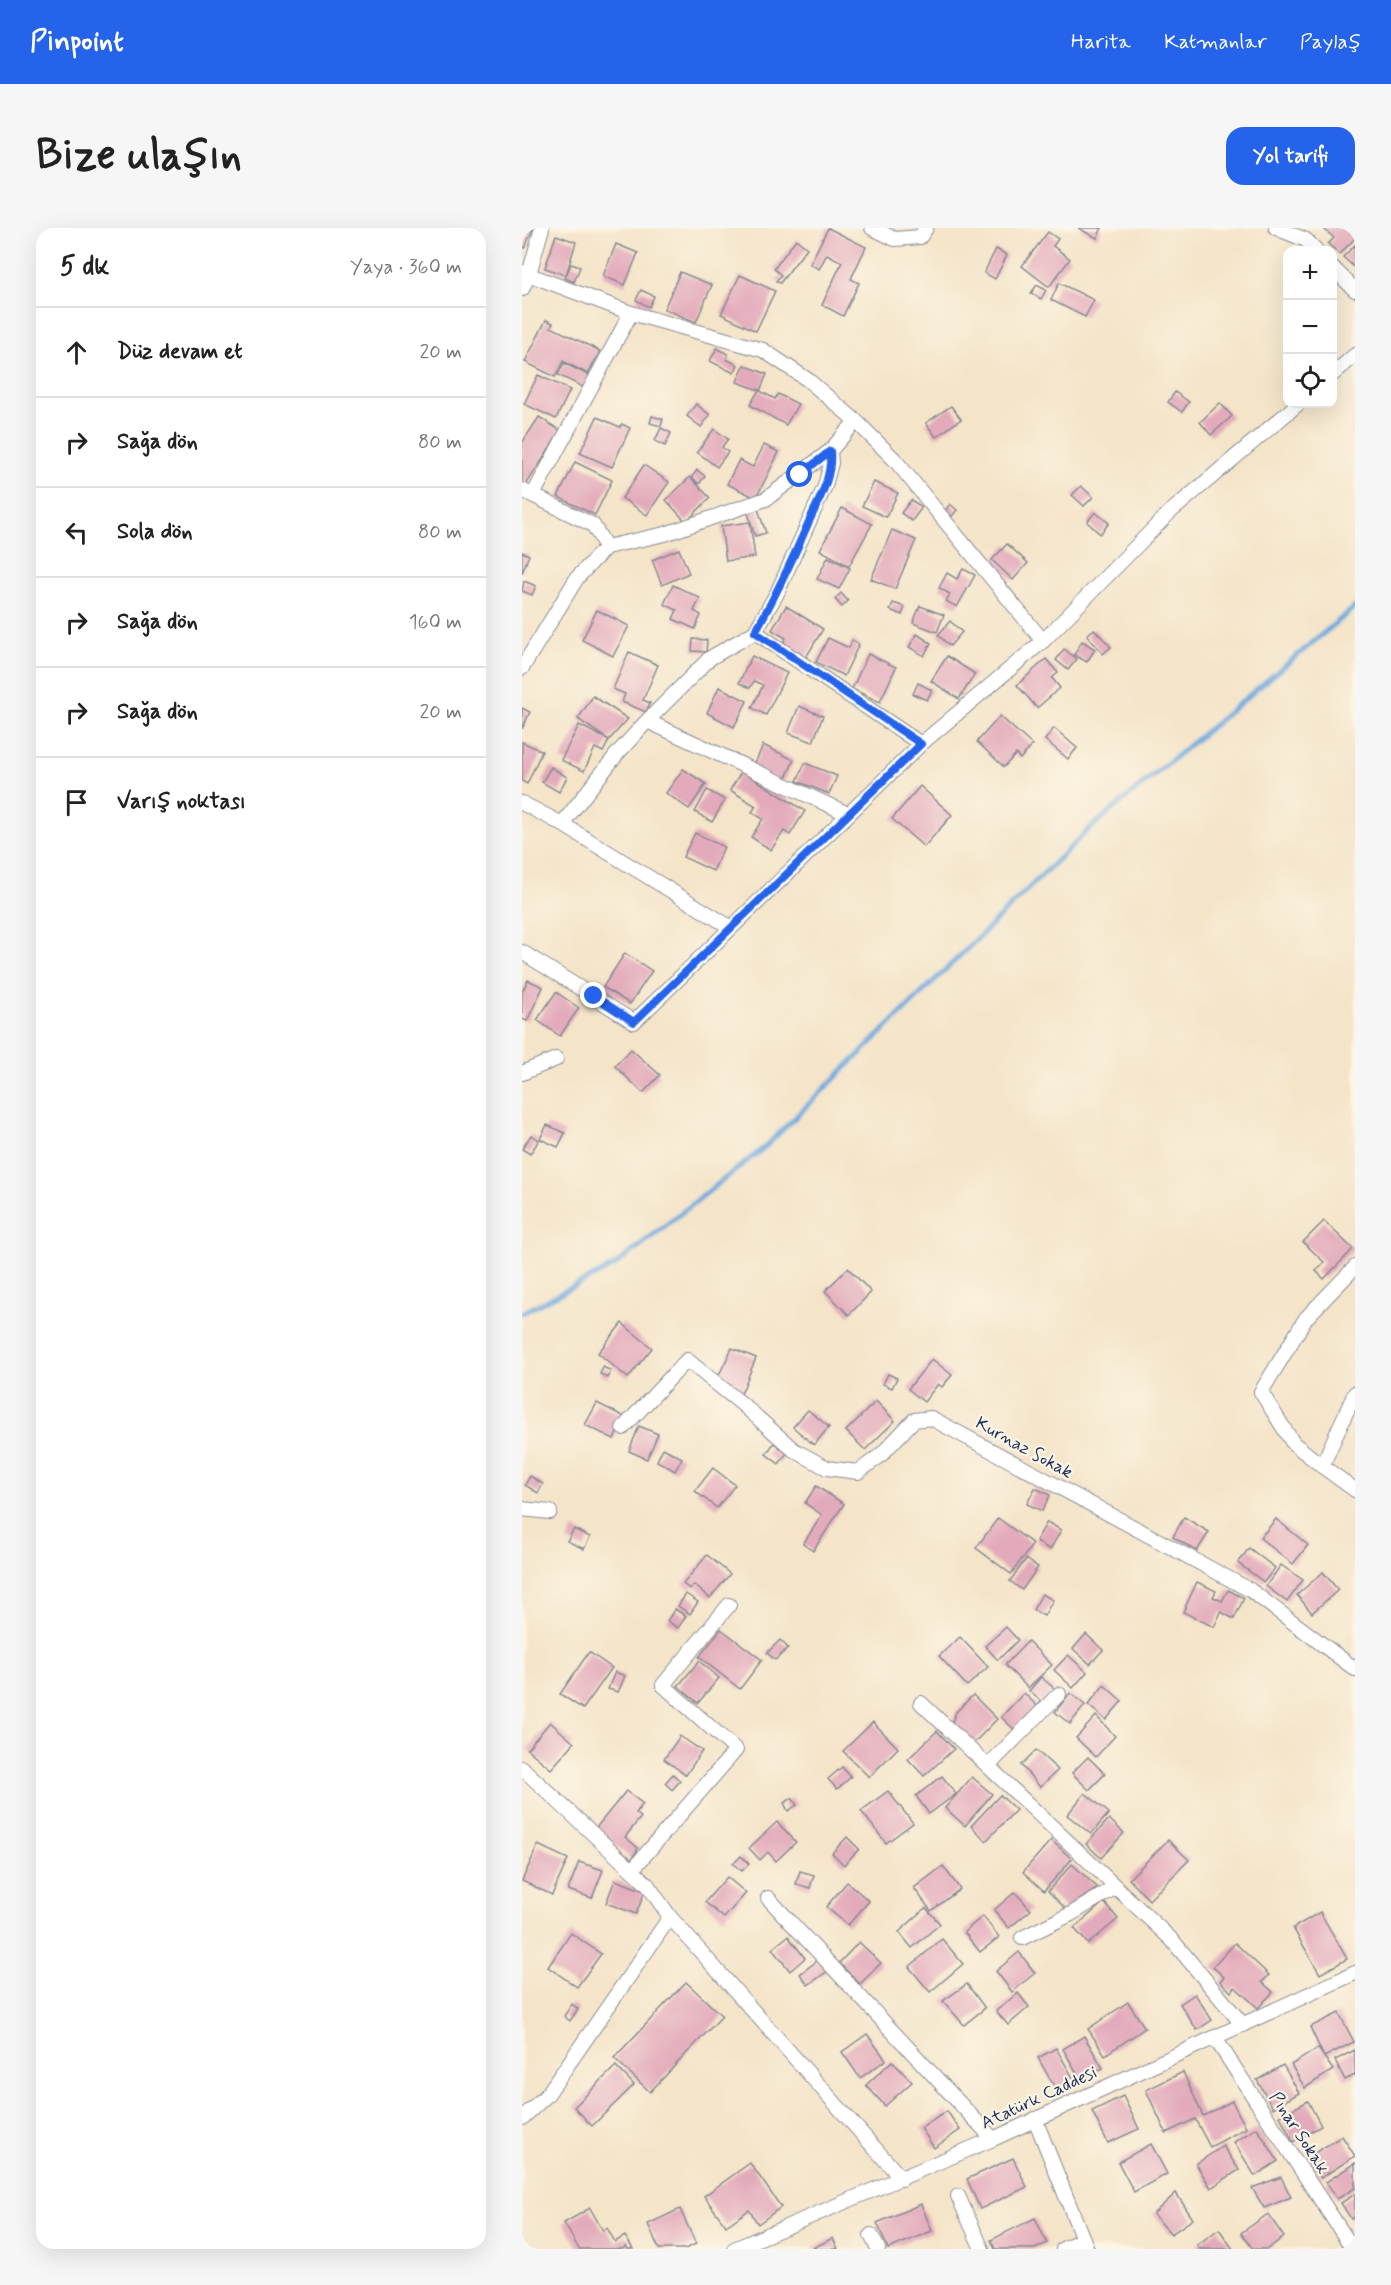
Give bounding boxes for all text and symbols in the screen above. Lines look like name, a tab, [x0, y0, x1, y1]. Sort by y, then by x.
text: Pinpoint	[30, 24, 124, 61]
text: Harita	[1071, 28, 1131, 56]
text: Katmanlar	[1164, 28, 1267, 56]
text: Paylaş	[1300, 28, 1361, 56]
button: Yol tarifi	[1226, 127, 1355, 185]
text: Bize ulaşın	[36, 129, 242, 184]
map controls	[1283, 246, 1337, 408]
button: +	[1283, 246, 1337, 300]
text: 5 dk	[60, 250, 109, 284]
text: Yaya · 360 m	[350, 254, 462, 281]
button: −	[1283, 300, 1337, 354]
icon: ahead	[60, 336, 93, 369]
text: Düz devam et	[117, 338, 242, 366]
text: 20 m	[419, 339, 462, 366]
button: locate	[1283, 354, 1337, 408]
icon: right	[60, 426, 93, 459]
text: Sağa dön	[117, 428, 198, 456]
text: 80 m	[418, 429, 462, 456]
route start	[786, 461, 812, 487]
icon: left	[60, 516, 93, 549]
text: Sola dön	[117, 518, 193, 546]
text: 80 m	[418, 519, 462, 546]
icon: right	[60, 606, 93, 639]
text: Sağa dön	[117, 608, 198, 636]
text: 160 m	[409, 609, 462, 636]
icon: right	[60, 696, 93, 729]
text: Sağa dön	[117, 698, 198, 726]
text: 20 m	[419, 699, 462, 726]
icon: arrive	[60, 786, 93, 819]
text: Varış noktası	[117, 788, 246, 816]
route end	[580, 982, 606, 1008]
street label: Kurnaz Sokak	[971, 1411, 1077, 1485]
street label: Atatürk Caddesi	[977, 2061, 1101, 2135]
street label: Pınar Sokak	[1263, 2087, 1335, 2179]

